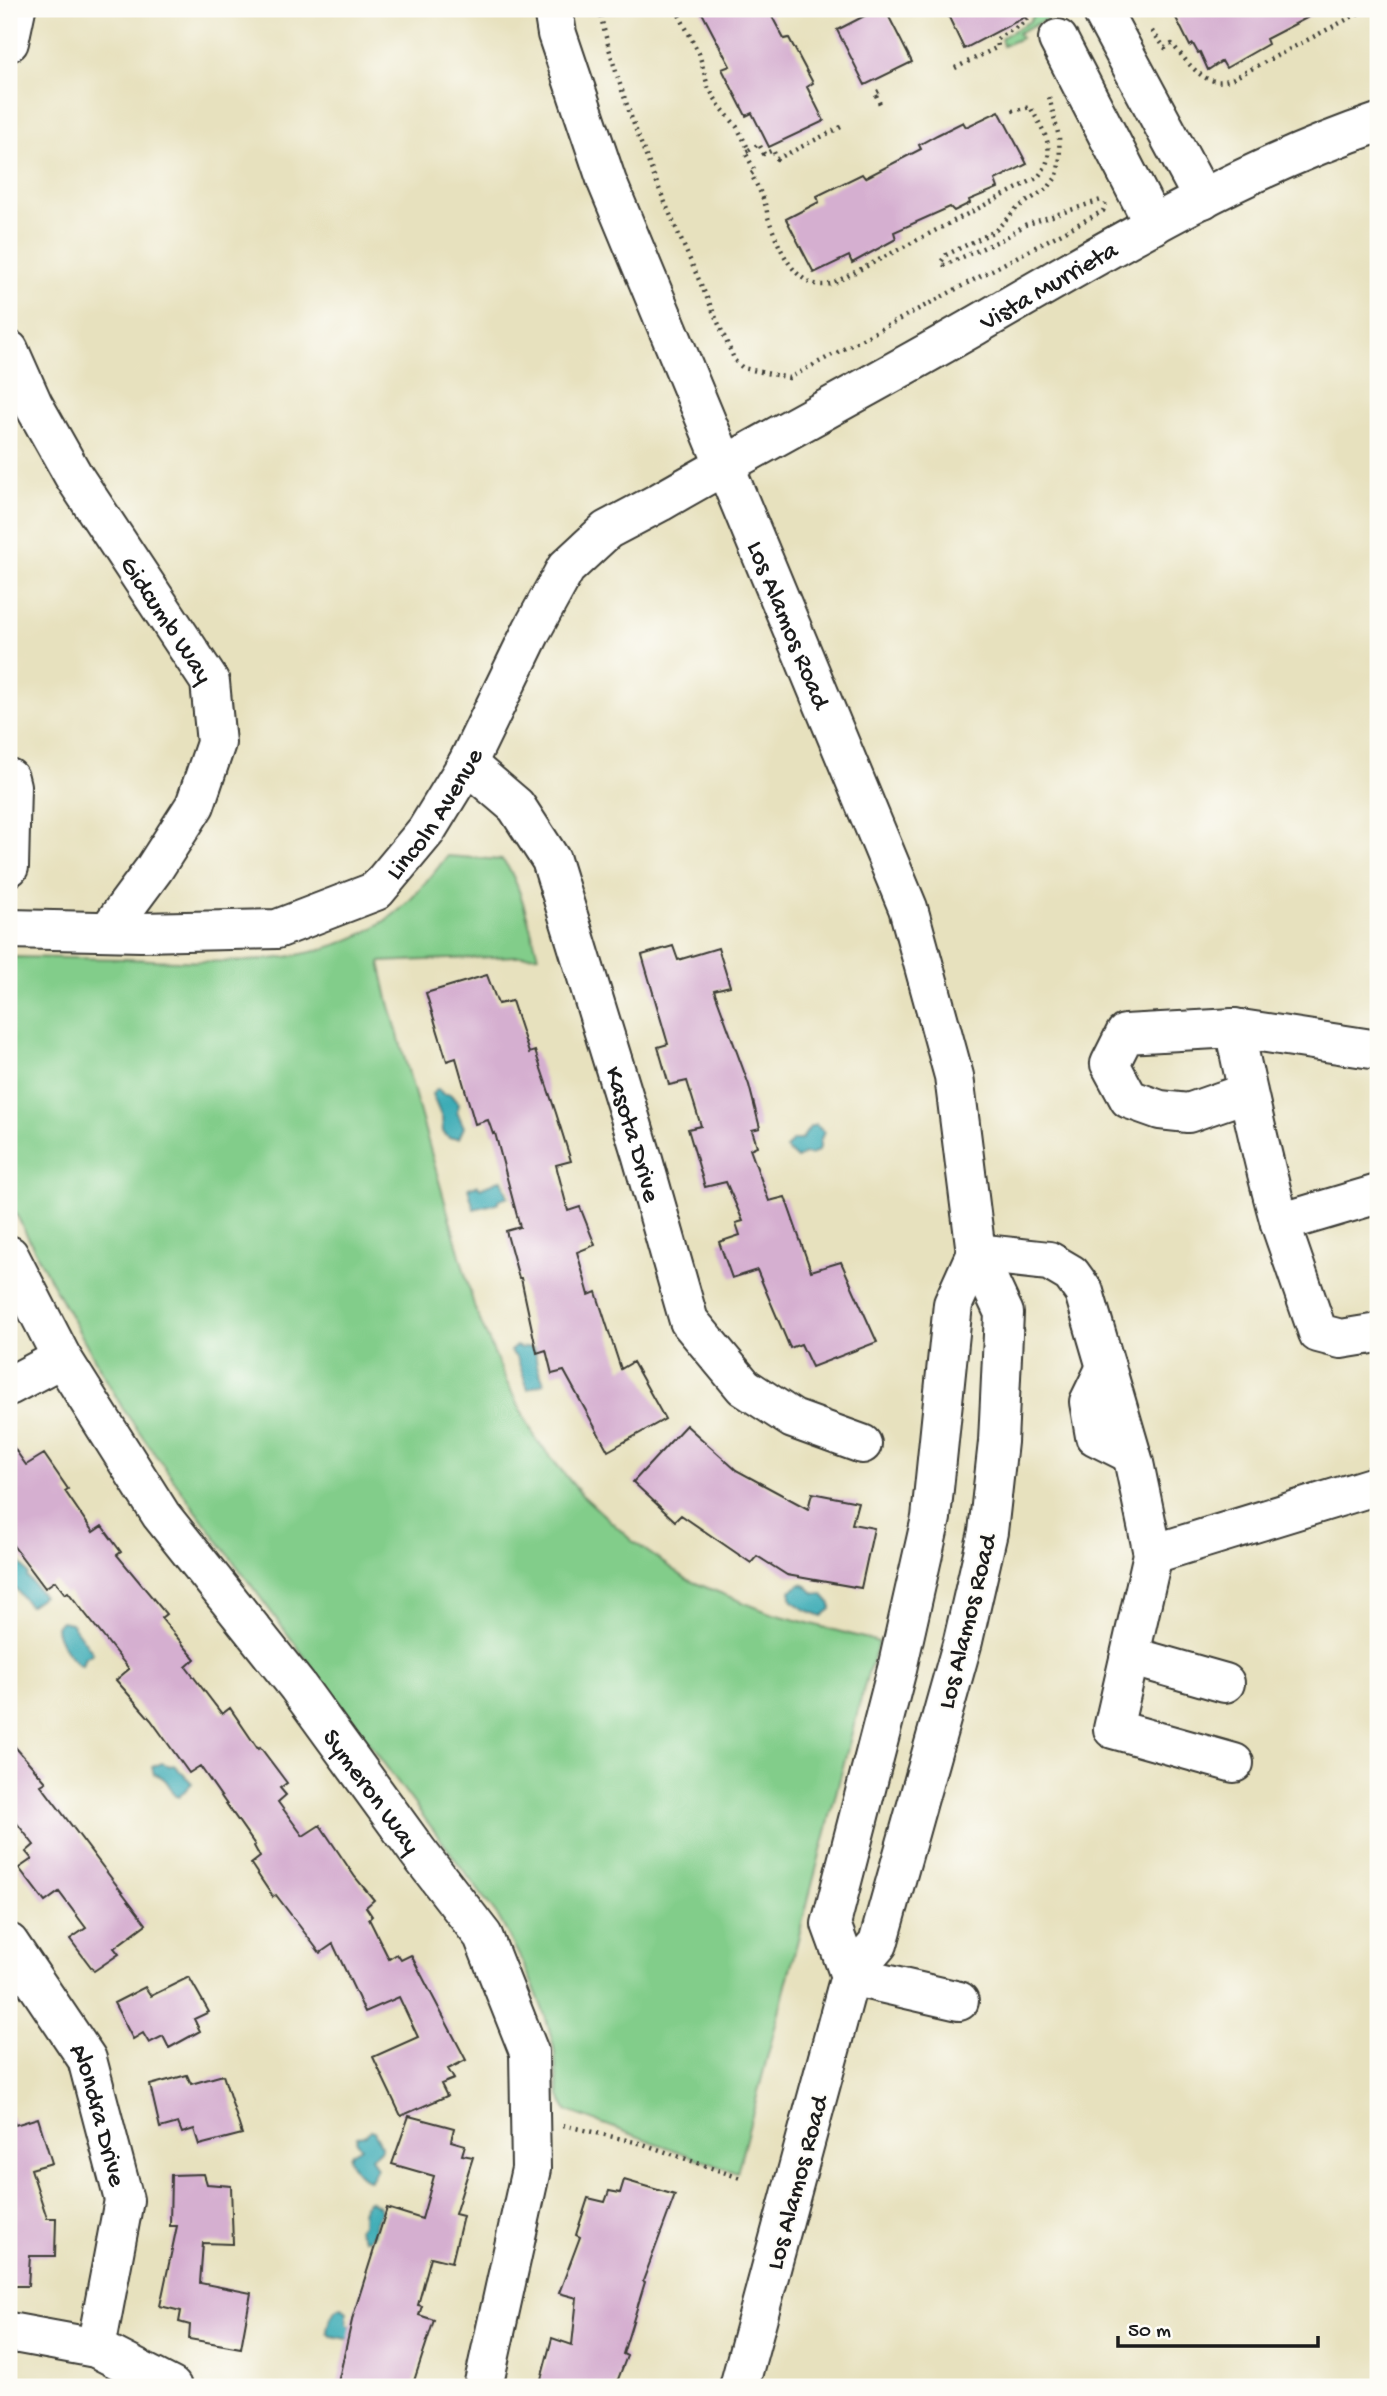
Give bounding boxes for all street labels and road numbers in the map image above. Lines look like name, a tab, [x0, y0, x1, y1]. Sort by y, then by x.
street label: Vista Murrieta	[975, 235, 1126, 340]
street label: Los Alamos Road	[738, 537, 835, 716]
street label: Gidcumb Way	[111, 552, 218, 691]
street label: Lincoln Avenue	[381, 744, 492, 888]
street label: Kasota Drive	[595, 1063, 665, 1207]
street label: Los Alamos Road	[933, 1530, 1006, 1713]
street label: Symeron Way	[314, 1724, 425, 1862]
street label: Alondra Drive	[60, 2038, 131, 2191]
street label: Los Alamos Road	[761, 2091, 838, 2273]

